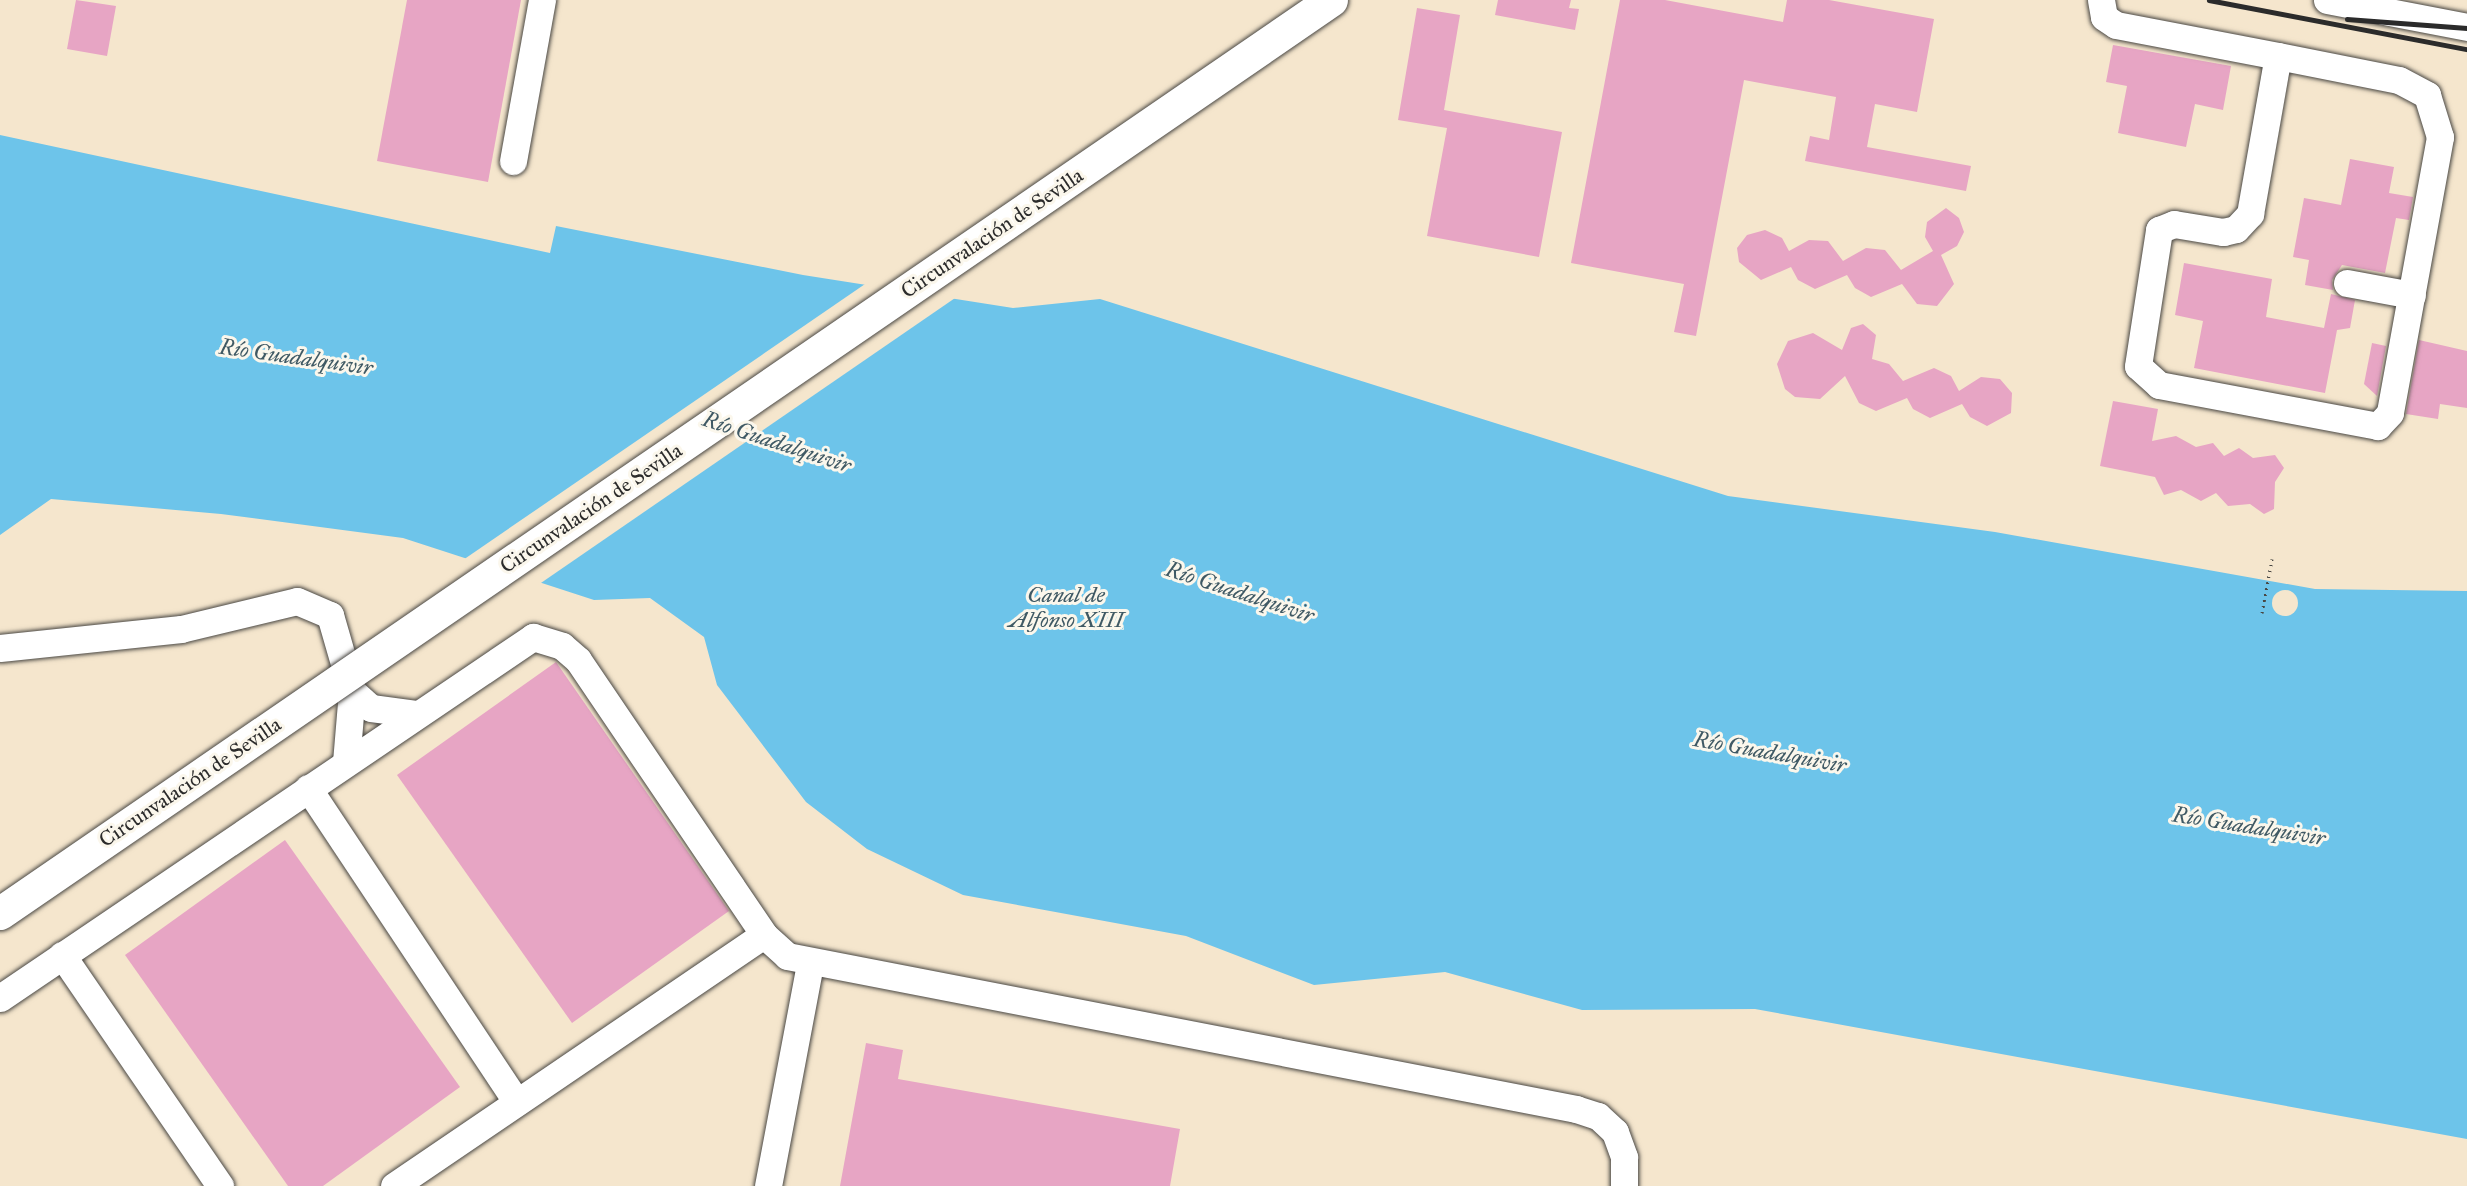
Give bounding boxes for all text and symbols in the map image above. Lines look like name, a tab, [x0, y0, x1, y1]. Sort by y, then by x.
street label: Circunvalación de Sevilla	[896, 163, 1088, 303]
water label: Río Guadalquivir	[218, 333, 374, 381]
water label: Río Guadalquivir	[699, 406, 855, 478]
street label: Circunvalación de Sevilla	[495, 438, 687, 578]
water label: Río Guadalquivir	[1162, 556, 1318, 628]
water label: Canal de Alfonso XIII	[1009, 581, 1123, 632]
street label: Circunvalación de Sevilla	[94, 712, 286, 852]
water label: Río Guadalquivir	[1692, 726, 1848, 778]
water label: Río Guadalquivir	[2171, 801, 2327, 851]

